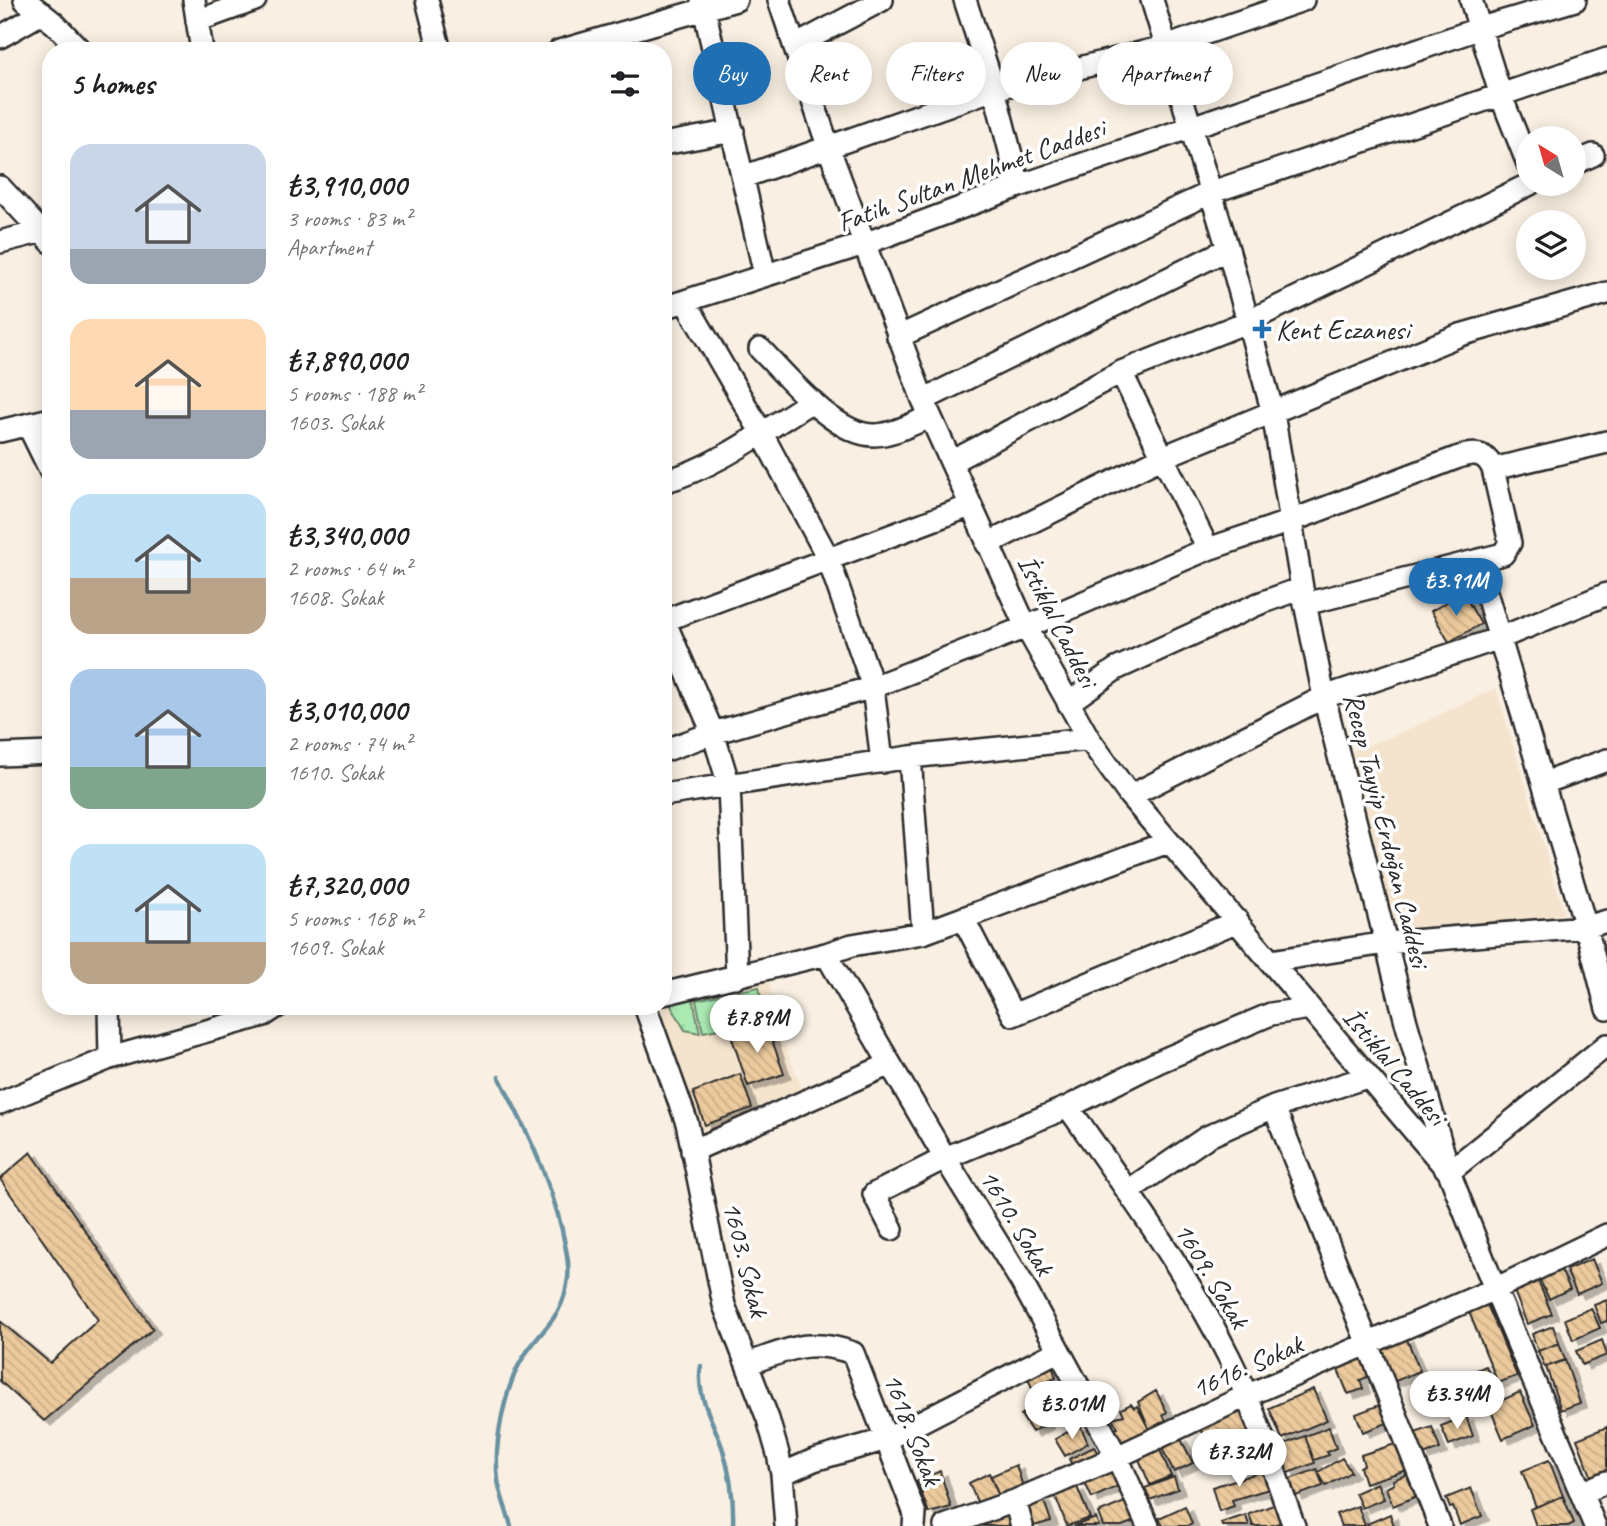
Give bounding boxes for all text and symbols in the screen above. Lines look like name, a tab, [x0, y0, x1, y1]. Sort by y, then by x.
chip: Buy	[693, 42, 771, 105]
chip: Rent	[785, 42, 872, 105]
chip: Filters	[886, 42, 986, 105]
chip: New	[1000, 42, 1083, 105]
chip: Apartment	[1097, 42, 1233, 105]
text: 5 homes	[70, 65, 154, 103]
icon: filters	[606, 65, 644, 103]
street label: Fatih Sultan Mehmet Caddesi	[833, 109, 1113, 240]
north arrow	[1516, 126, 1586, 196]
map controls	[1516, 126, 1586, 280]
text: ₺3,910,000	[287, 166, 407, 204]
icon: home	[126, 172, 210, 256]
text: 3 rooms · 83 m²	[287, 204, 411, 233]
button: layers	[1516, 210, 1586, 280]
text: Apartment	[287, 233, 372, 262]
place label: Kent Eczanesi	[1276, 312, 1413, 347]
marker: Kent Eczanesi	[1254, 321, 1270, 337]
text: ₺7,890,000	[287, 341, 406, 379]
icon: home	[126, 347, 210, 431]
text: 5 rooms · 188 m²	[287, 379, 422, 408]
text: 1603. Sokak	[287, 408, 384, 437]
text: ₺3,340,000	[287, 516, 407, 554]
icon: home	[126, 522, 210, 606]
street label: İstiklal Caddesi	[1010, 549, 1108, 696]
text: 2 rooms · 64 m²	[287, 554, 411, 583]
pin: ₺3.91M	[1399, 558, 1513, 618]
text: ₺3.91M	[1425, 566, 1487, 595]
text: 1608. Sokak	[287, 583, 384, 612]
street label: Recep Tayyip Erdoğan Caddesi	[1336, 689, 1439, 974]
text: ₺3,010,000	[287, 691, 407, 729]
icon: home	[126, 697, 210, 781]
text: 2 rooms · 74 m²	[287, 729, 411, 758]
text: 1610. Sokak	[287, 758, 384, 787]
text: ₺7,320,000	[287, 866, 407, 904]
icon: home	[126, 872, 210, 956]
text: 5 rooms · 168 m²	[287, 904, 422, 933]
text: 1609. Sokak	[287, 933, 384, 962]
pin: ₺7.89M	[700, 996, 814, 1055]
street label: İstiklal Caddesi	[1335, 1000, 1457, 1135]
text: ₺7.89M	[726, 1003, 788, 1032]
street label: 1610. Sokak	[972, 1163, 1063, 1283]
street label: 1603. Sokak	[715, 1198, 778, 1322]
street label: 1609. Sokak	[1167, 1216, 1258, 1336]
street label: 1616. Sokak	[1186, 1325, 1309, 1406]
street label: 1618. Sokak	[876, 1368, 951, 1492]
pin: ₺3.34M	[1400, 1372, 1514, 1431]
text: ₺3.34M	[1426, 1379, 1488, 1408]
pin: ₺3.01M	[1015, 1382, 1129, 1441]
text: ₺3.01M	[1041, 1389, 1103, 1418]
pin: ₺7.32M	[1182, 1430, 1296, 1489]
text: ₺7.32M	[1208, 1437, 1270, 1466]

